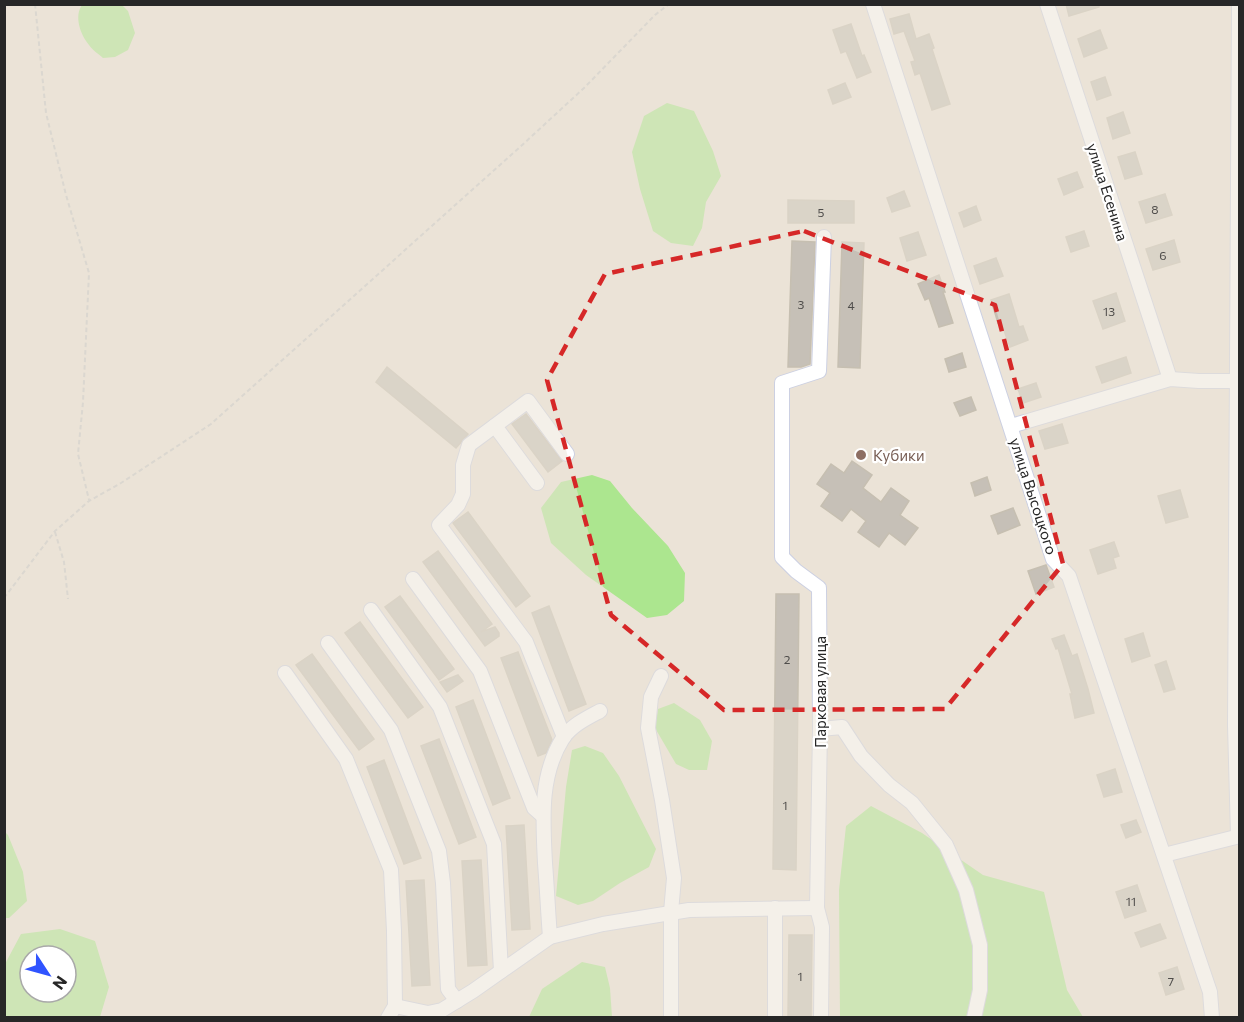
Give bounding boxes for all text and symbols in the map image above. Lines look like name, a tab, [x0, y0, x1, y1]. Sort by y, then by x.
street label: улица Есенина	[1084, 141, 1132, 243]
house number: 8	[1151, 202, 1159, 216]
house number: 5	[818, 205, 825, 219]
house number: 6	[1159, 248, 1167, 262]
house number: 3	[798, 297, 805, 311]
house number: 4	[847, 298, 855, 312]
house number: 13	[1103, 304, 1115, 318]
street label: улица Высоцкого	[1007, 435, 1061, 557]
place label: Кубики	[873, 446, 925, 464]
marker: Кубики	[854, 448, 868, 462]
street label: Парковая улица	[811, 636, 829, 748]
house number: 2	[784, 652, 791, 666]
house number: 1	[782, 798, 788, 812]
house number: 11	[1126, 894, 1136, 908]
north arrow	[18, 944, 78, 1004]
house number: 1	[797, 969, 803, 983]
text: N	[49, 973, 72, 994]
house number: 7	[1168, 974, 1174, 988]

